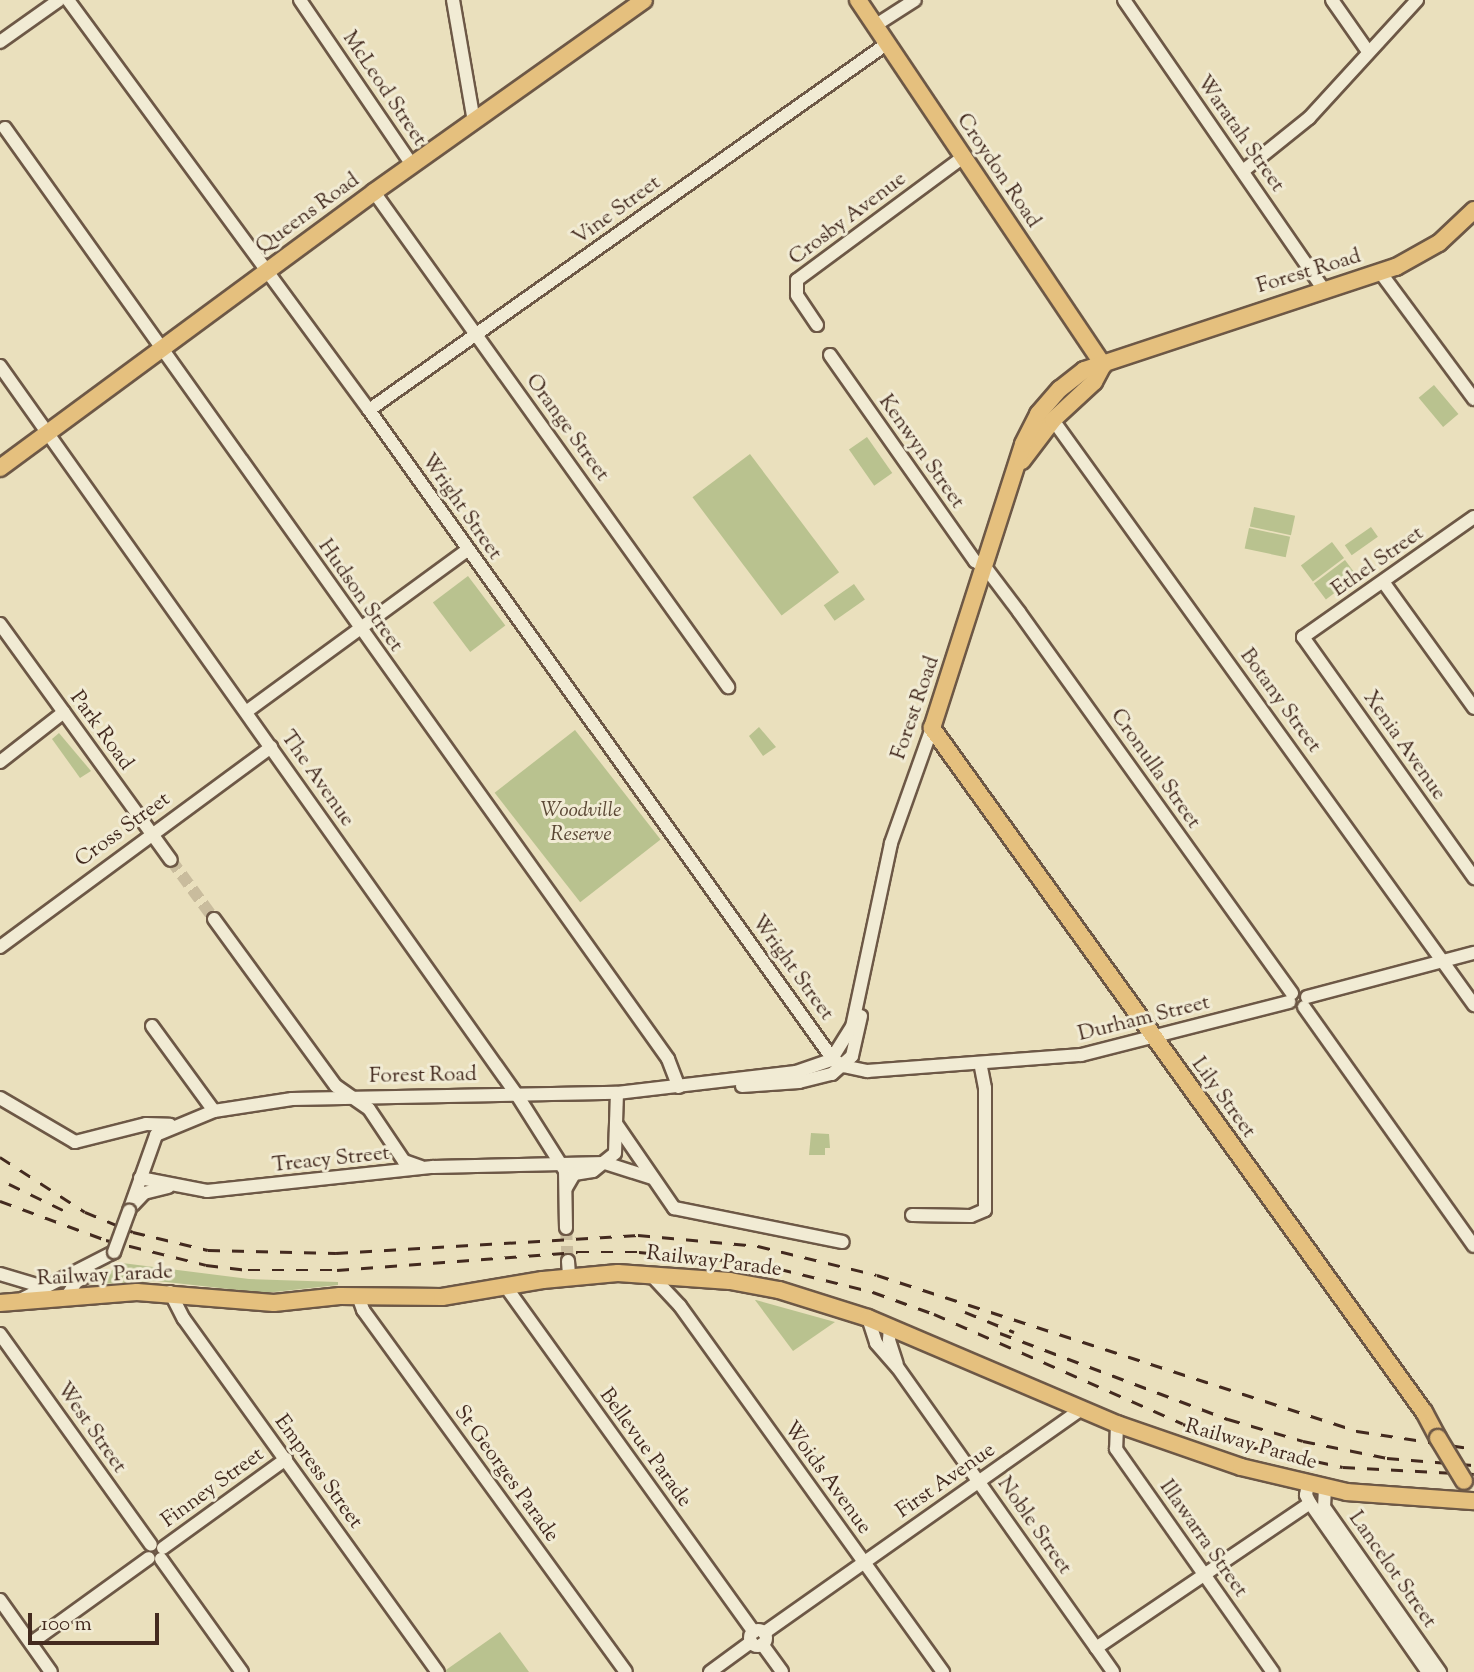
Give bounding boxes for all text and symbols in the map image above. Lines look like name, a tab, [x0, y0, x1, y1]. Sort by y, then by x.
street label: McLeod Street	[336, 27, 432, 151]
street label: Waratah Street	[1190, 71, 1290, 197]
street label: Croydon Road	[950, 109, 1046, 233]
street label: Crosby Avenue	[785, 167, 911, 271]
street label: Queens Road	[251, 168, 365, 260]
street label: Vine Street	[568, 171, 666, 251]
street label: Forest Road	[1254, 244, 1364, 300]
street label: Orange Street	[520, 370, 614, 486]
street label: Kenwyn Street	[872, 390, 970, 514]
street label: Wright Street	[415, 449, 507, 565]
street label: Ethel Street	[1327, 521, 1429, 603]
street label: Hudson Street	[312, 535, 408, 657]
street label: Botany Street	[1234, 644, 1326, 758]
street label: Forest Road	[887, 653, 945, 763]
street label: Park Road	[64, 686, 138, 776]
street label: Xenia Avenue	[1357, 686, 1451, 806]
street label: Cronulla Street	[1104, 704, 1206, 834]
street label: The Avenue	[275, 726, 359, 832]
street label: Cross Street	[71, 787, 175, 873]
park label: Woodville Reserve	[540, 798, 622, 848]
street label: Wright Street	[745, 910, 839, 1026]
street label: Durham Street	[1076, 990, 1212, 1048]
street label: Lily Street	[1185, 1053, 1261, 1143]
street label: Forest Road	[369, 1062, 477, 1090]
street label: Treacy Street	[271, 1141, 391, 1179]
street label: Railway Parade	[645, 1241, 783, 1283]
street label: Railway Parade	[36, 1260, 174, 1292]
street label: West Street	[51, 1378, 131, 1478]
street label: Bellevue Parade	[593, 1384, 697, 1512]
street label: St Georges Parade	[448, 1401, 564, 1547]
street label: Empress Street	[268, 1410, 368, 1534]
street label: Railway Parade	[1182, 1414, 1320, 1476]
street label: Woids Avenue	[778, 1417, 876, 1539]
street label: First Avenue	[892, 1438, 1000, 1524]
street label: Finney Street	[157, 1442, 269, 1534]
street label: Noble Street	[991, 1472, 1077, 1580]
street label: Illawarra Street	[1153, 1476, 1253, 1602]
street label: Lancelot Street	[1342, 1507, 1442, 1633]
scale bar	[32, 1598, 163, 1642]
text: 100 m	[41, 1610, 92, 1640]

